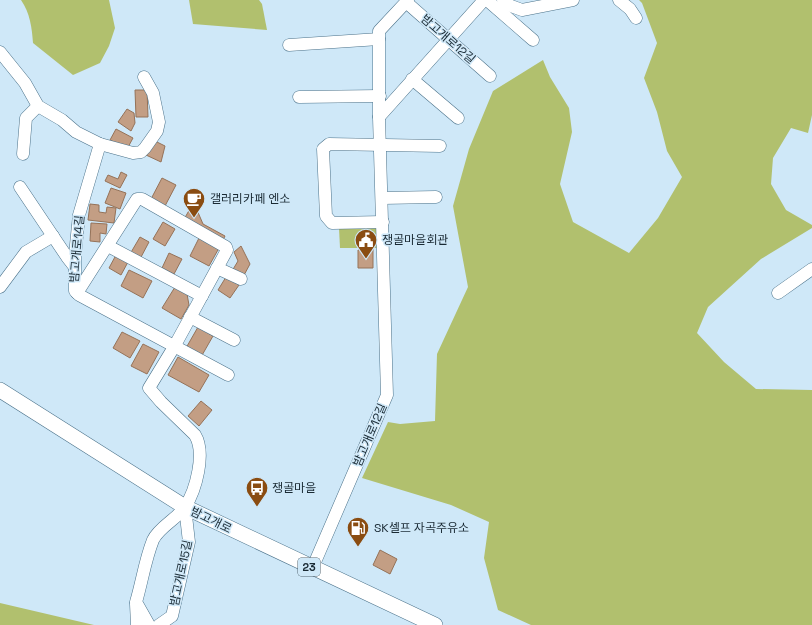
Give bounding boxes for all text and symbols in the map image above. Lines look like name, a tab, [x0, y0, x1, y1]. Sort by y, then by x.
street label: 밤고개로12길	[417, 11, 479, 67]
cafe icon: 갤러리카페 엔소	[181, 186, 207, 219]
place label: 갤러리카페 엔소	[210, 191, 290, 207]
street label: 밤고개로14길	[66, 215, 88, 283]
public building icon: 쟁골마을회관	[353, 227, 379, 260]
place label: 쟁골마을회관	[382, 232, 448, 248]
street label: 밤고개로12길	[349, 401, 391, 469]
bus stop icon: 쟁골마을	[244, 475, 270, 508]
place label: 쟁골마을	[272, 480, 316, 496]
street label: 밤고개로	[188, 503, 234, 537]
fuel station icon: SK셀프 자곡주유소	[345, 515, 371, 548]
place label: SK셀프 자곡주유소	[374, 520, 469, 536]
street label: 밤고개로15길	[166, 538, 196, 608]
road number: 23	[298, 558, 320, 576]

